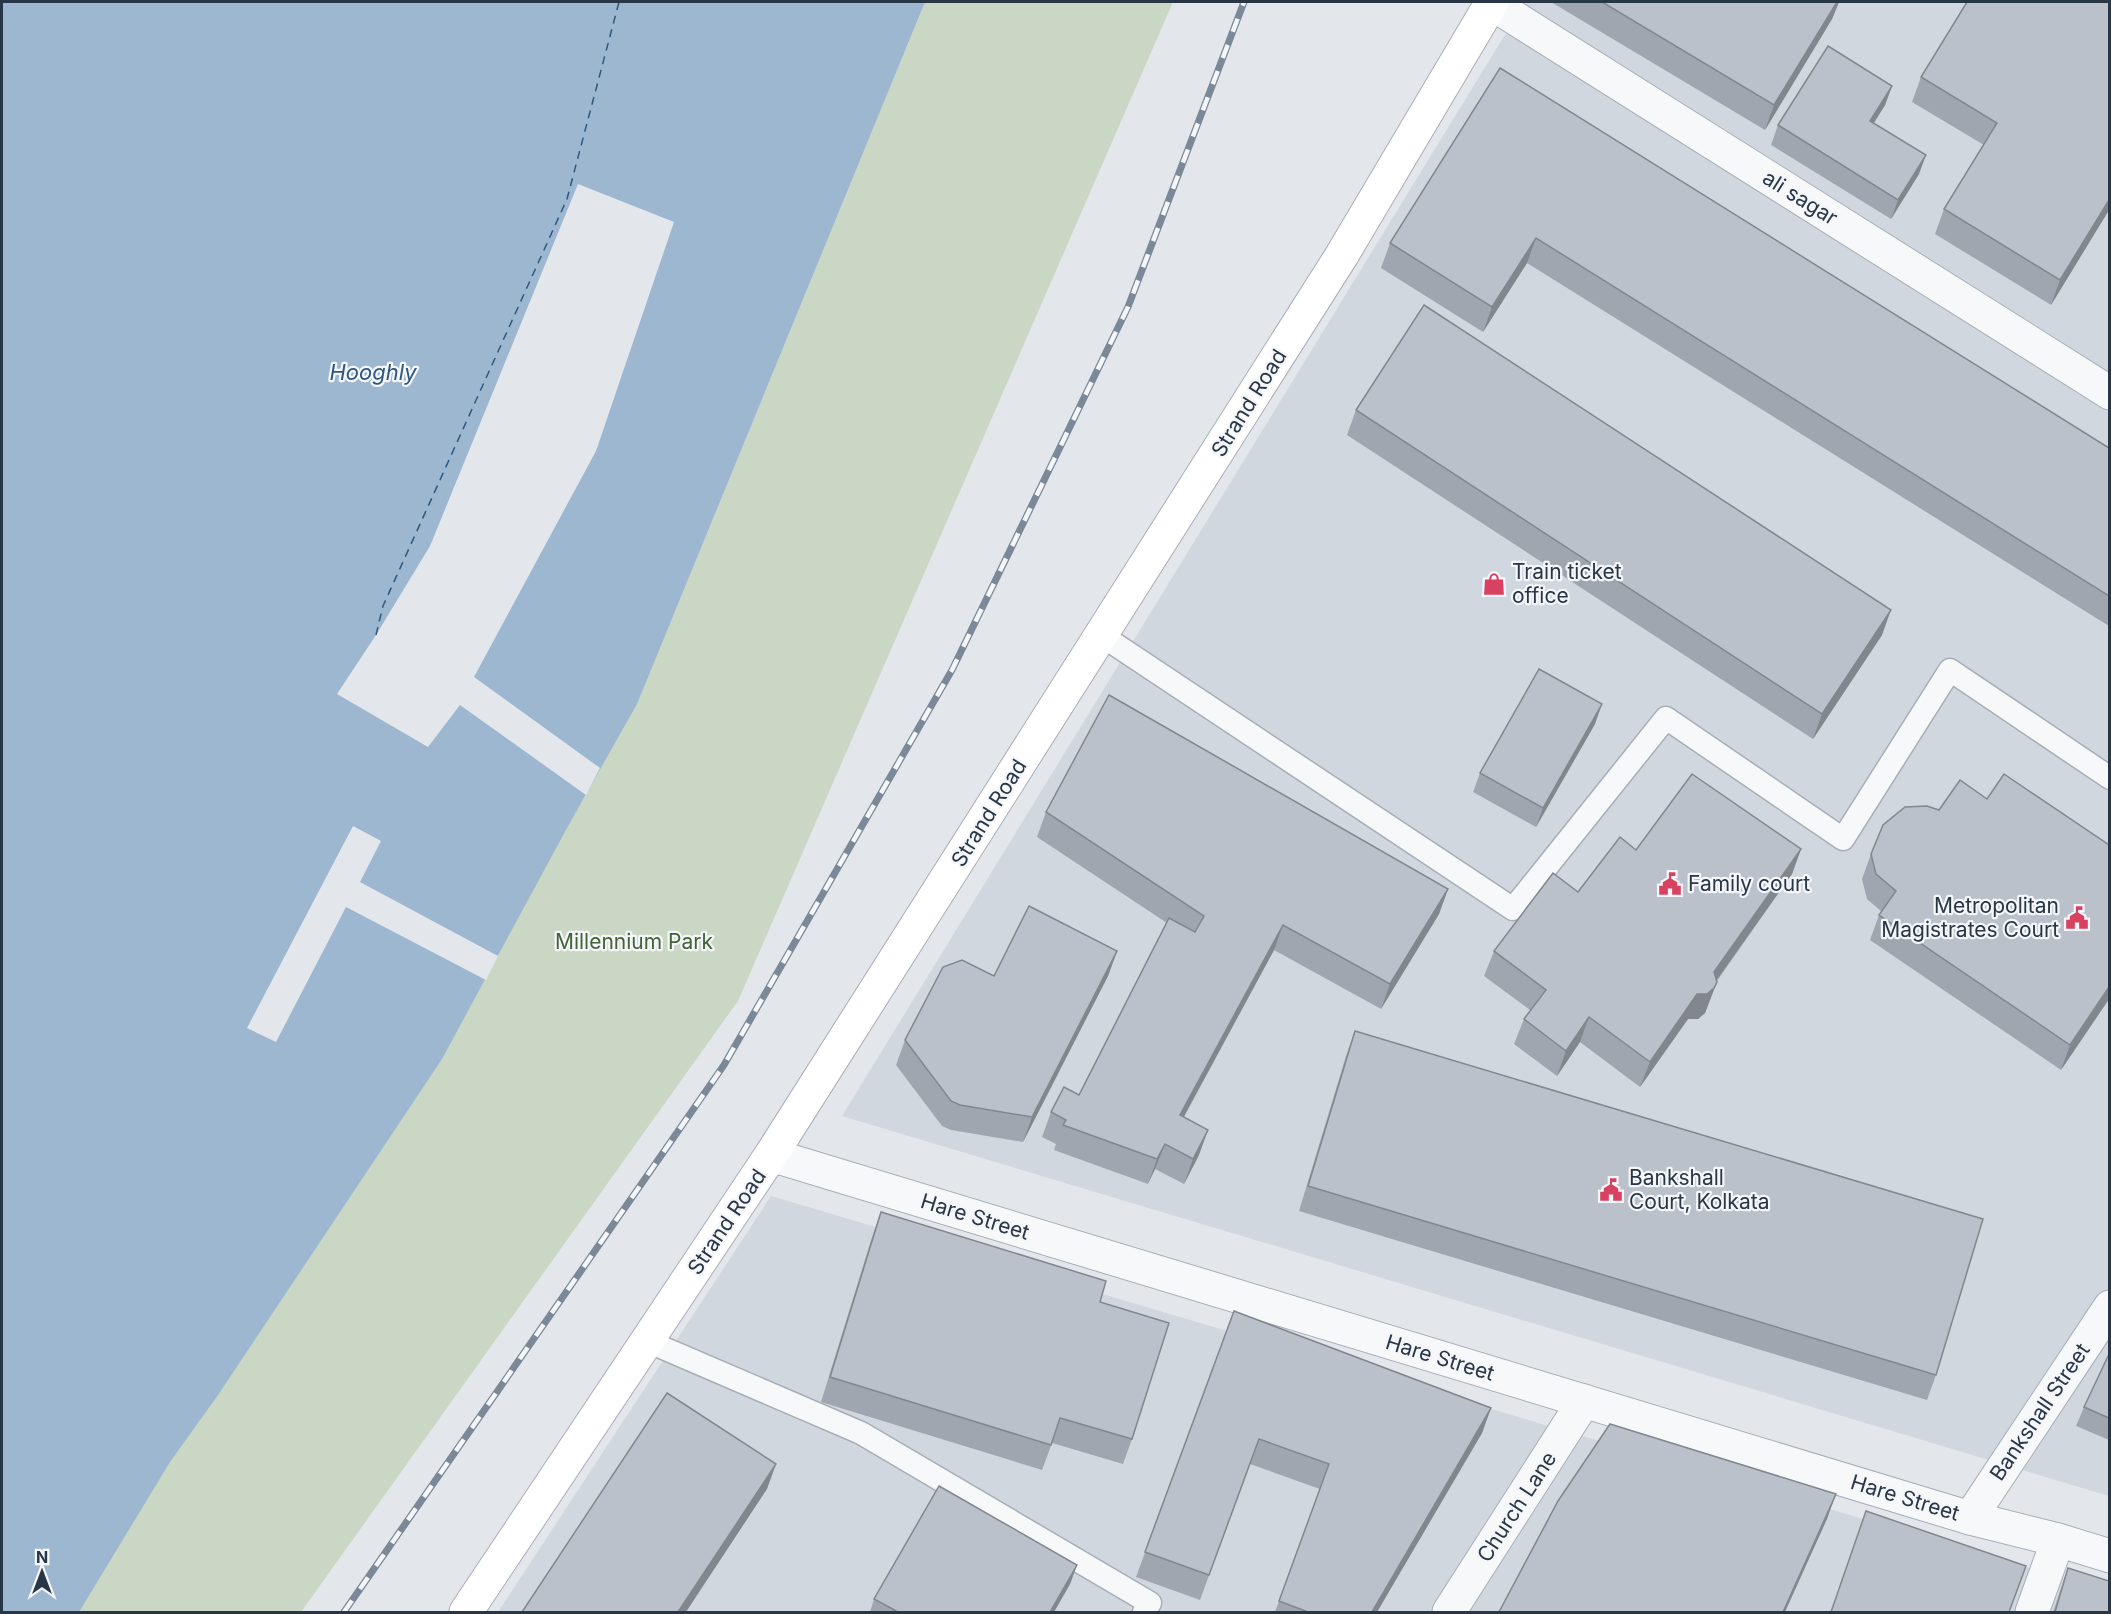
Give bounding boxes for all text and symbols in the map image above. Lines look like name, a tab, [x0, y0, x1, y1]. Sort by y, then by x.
street label: ali sagar	[1758, 165, 1842, 230]
street label: Strand Road	[1206, 344, 1291, 461]
water label: Hooghly	[329, 359, 417, 385]
place label: Train ticket office	[1512, 559, 1622, 608]
shop icon: Train ticket office	[1481, 571, 1507, 597]
street label: Strand Road	[946, 754, 1031, 871]
public building icon: Family court	[1657, 871, 1683, 897]
place label: Family court	[1688, 871, 1810, 896]
place label: Metropolitan Magistrates Court	[1881, 893, 2059, 942]
public building icon: Metropolitan Magistrates Court	[2064, 905, 2090, 931]
park label: Millennium Park	[555, 929, 713, 954]
street label: Strand Road	[682, 1164, 771, 1279]
place label: Bankshall Court, Kolkata	[1629, 1165, 1769, 1214]
public building icon: Bankshall Court, Kolkata	[1598, 1177, 1624, 1203]
street label: Hare Street	[918, 1188, 1033, 1245]
street label: Hare Street	[1383, 1329, 1498, 1386]
street label: Bankshall Street	[1984, 1338, 2095, 1485]
street label: Church Lane	[1472, 1447, 1561, 1567]
street label: Hare Street	[1848, 1469, 1963, 1526]
north arrow	[12, 1542, 72, 1602]
text: N	[36, 1547, 48, 1567]

